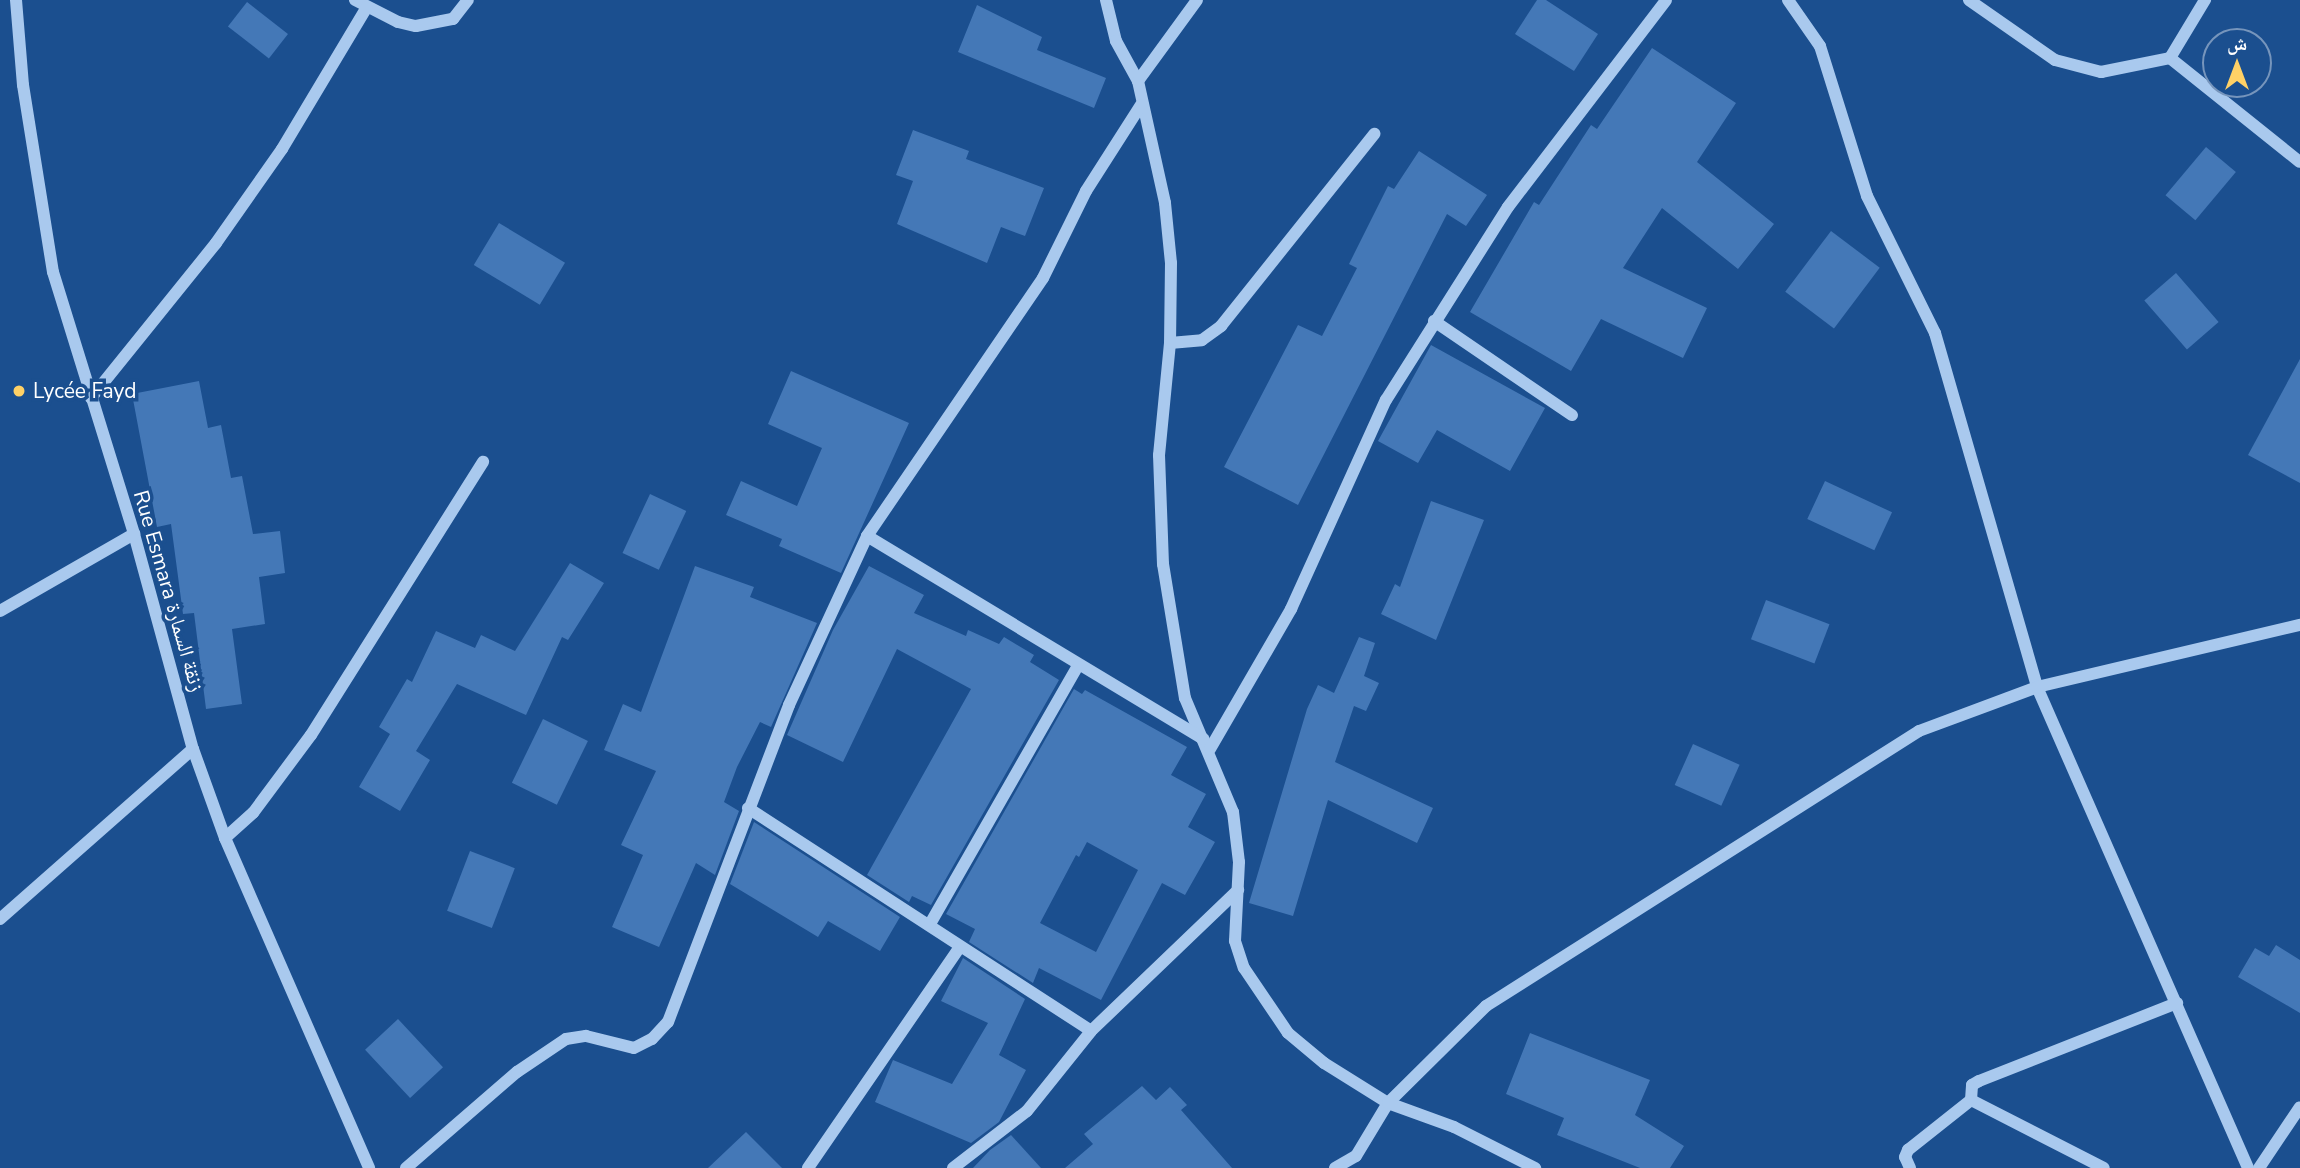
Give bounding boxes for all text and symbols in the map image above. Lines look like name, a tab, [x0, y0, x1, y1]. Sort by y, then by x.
north arrow	[2202, 28, 2272, 98]
text: ش	[2227, 31, 2247, 57]
place label: Lycée Fayd	[33, 378, 136, 404]
marker: Lycée Fayd	[11, 383, 27, 399]
street label: Rue Esmara زنقة السمارة	[128, 487, 210, 695]

